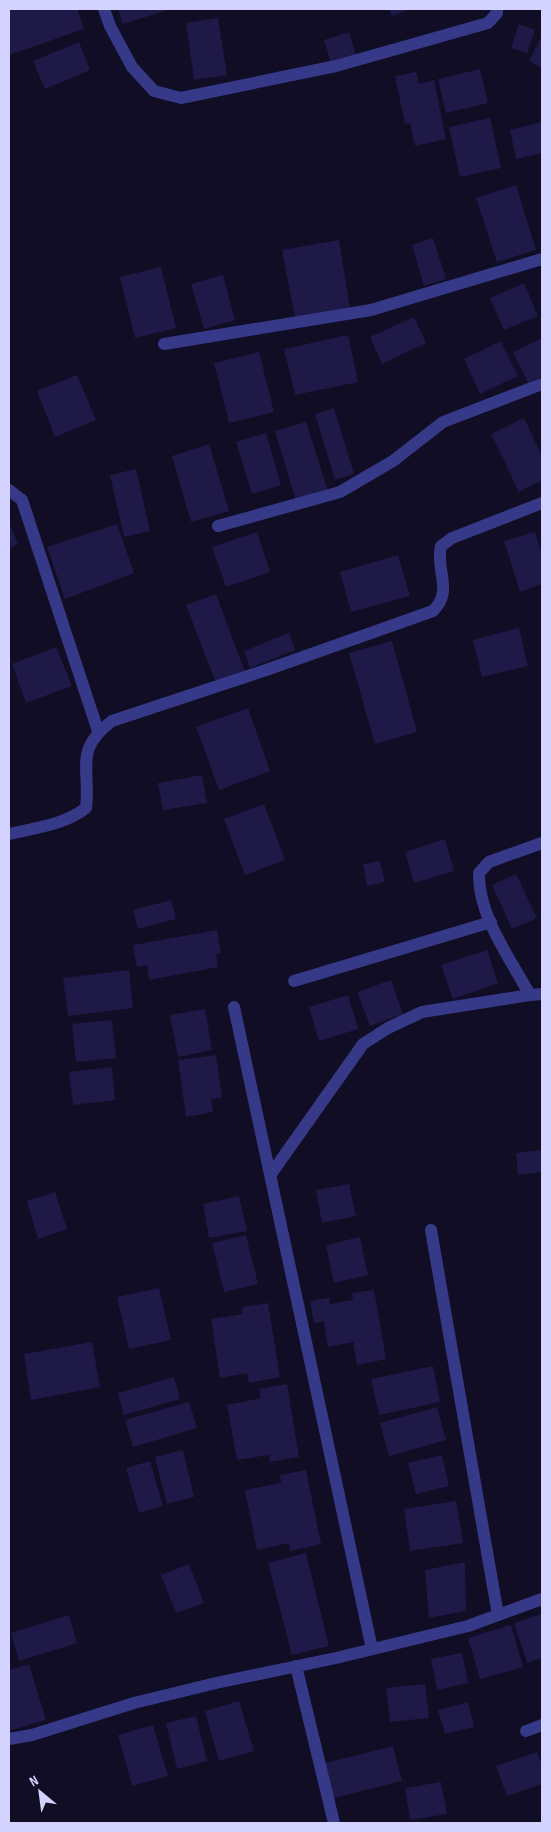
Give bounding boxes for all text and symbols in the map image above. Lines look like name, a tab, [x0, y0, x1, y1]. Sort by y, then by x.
north arrow	[15, 1767, 65, 1817]
text: N	[27, 1772, 41, 1790]

